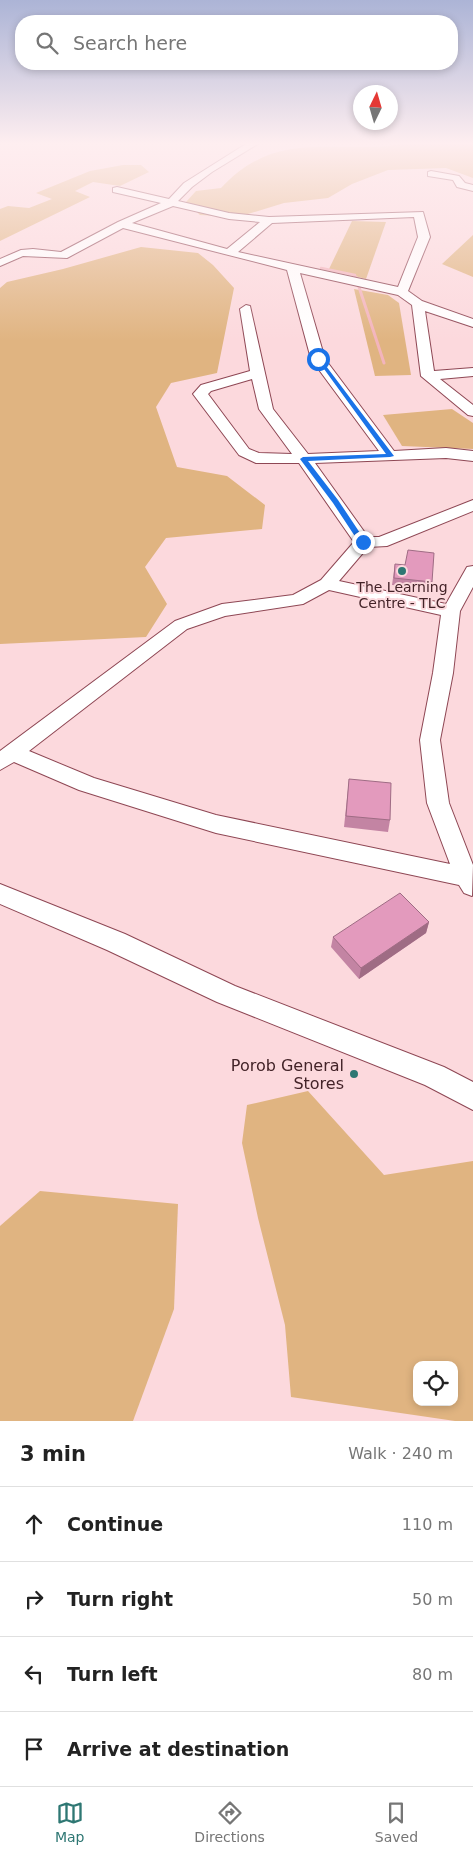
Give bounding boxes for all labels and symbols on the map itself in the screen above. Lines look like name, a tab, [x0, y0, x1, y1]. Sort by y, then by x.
north arrow	[353, 85, 398, 130]
route start	[307, 348, 330, 371]
route end	[352, 531, 375, 554]
marker: The Learning Centre - TLC	[396, 565, 408, 577]
place label: The Learning Centre - TLC	[355, 579, 448, 611]
place label: Porob General Stores	[231, 1056, 344, 1093]
marker: Porob General Stores	[348, 1068, 360, 1080]

